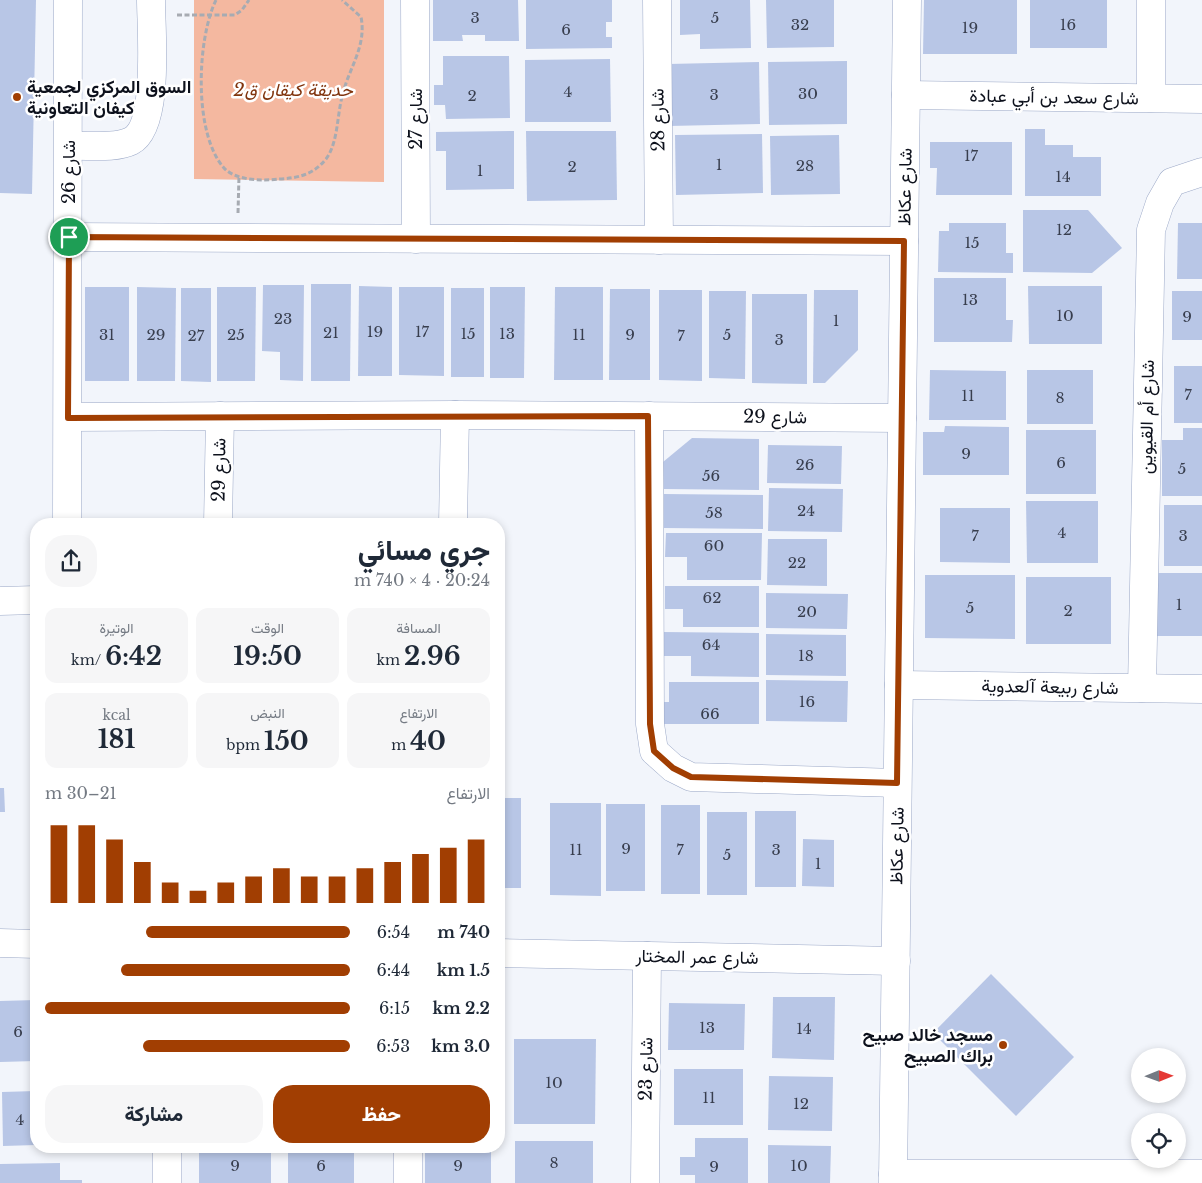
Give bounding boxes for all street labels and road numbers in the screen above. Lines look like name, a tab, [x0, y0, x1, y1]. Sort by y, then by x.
street label: شارع سعد بن أبي عبادة	[969, 85, 1139, 113]
street label: شارع 27	[405, 88, 428, 150]
street label: شارع 28	[646, 88, 671, 152]
street label: شارع 26	[58, 140, 81, 204]
street label: شارع عكاظ	[893, 148, 918, 226]
street label: شارع أم القيوين	[1135, 360, 1160, 474]
street label: شارع 29	[743, 405, 807, 430]
street label: شارع 29	[207, 438, 232, 502]
street label: شارع ربيعة آلعدوية	[981, 675, 1119, 700]
street label: شارع عكاظ	[885, 807, 910, 885]
street label: شارع عمر المختار	[634, 945, 759, 970]
street label: شارع 23	[634, 1037, 659, 1101]

